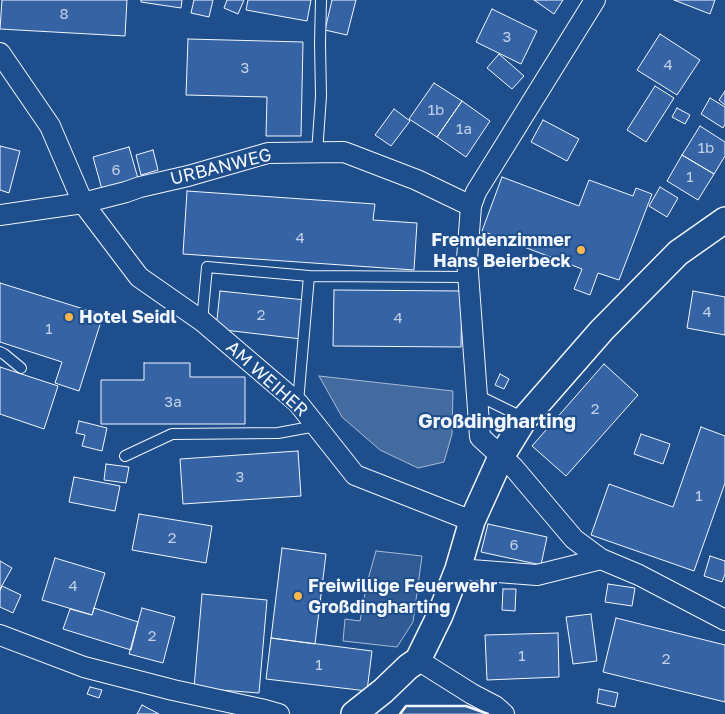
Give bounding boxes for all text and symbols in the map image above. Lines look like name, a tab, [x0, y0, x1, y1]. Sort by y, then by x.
house number: 8	[59, 5, 69, 23]
house number: 3	[503, 28, 511, 46]
house number: 4	[663, 56, 673, 74]
house number: 3	[241, 59, 249, 77]
house number: 1b	[428, 101, 444, 119]
house number: 1a	[456, 120, 472, 138]
house number: 1b	[698, 139, 714, 157]
street label: URBANWEG	[168, 144, 274, 190]
house number: 6	[111, 161, 121, 179]
house number: 1	[686, 168, 694, 186]
house number: 4	[295, 229, 305, 247]
place label: Fremdenzimmer Hans Beierbeck	[431, 229, 571, 272]
marker: Fremdenzimmer Hans Beierbeck	[575, 244, 587, 256]
house number: 4	[702, 303, 712, 321]
place label: Hotel Seidl	[79, 306, 176, 328]
house number: 2	[257, 306, 265, 324]
house number: 4	[393, 309, 403, 327]
marker: Hotel Seidl	[63, 311, 75, 323]
house number: 1	[45, 320, 53, 338]
street label: AM WEIHER	[222, 337, 312, 421]
house number: 3a	[164, 393, 182, 411]
house number: 2	[591, 400, 599, 418]
district label: Großdingharting	[418, 410, 576, 434]
house number: 3	[236, 468, 244, 486]
house number: 1	[695, 487, 703, 505]
house number: 2	[168, 529, 176, 547]
house number: 6	[509, 536, 519, 554]
place label: Freiwillige Feuerwehr Großdingharting	[308, 575, 497, 618]
house number: 4	[68, 577, 78, 595]
marker: Freiwillige Feuerwehr Großdingharting	[292, 590, 304, 602]
house number: 2	[148, 627, 156, 645]
house number: 1	[518, 647, 526, 665]
house number: 2	[662, 650, 670, 668]
house number: 1	[315, 656, 323, 674]

